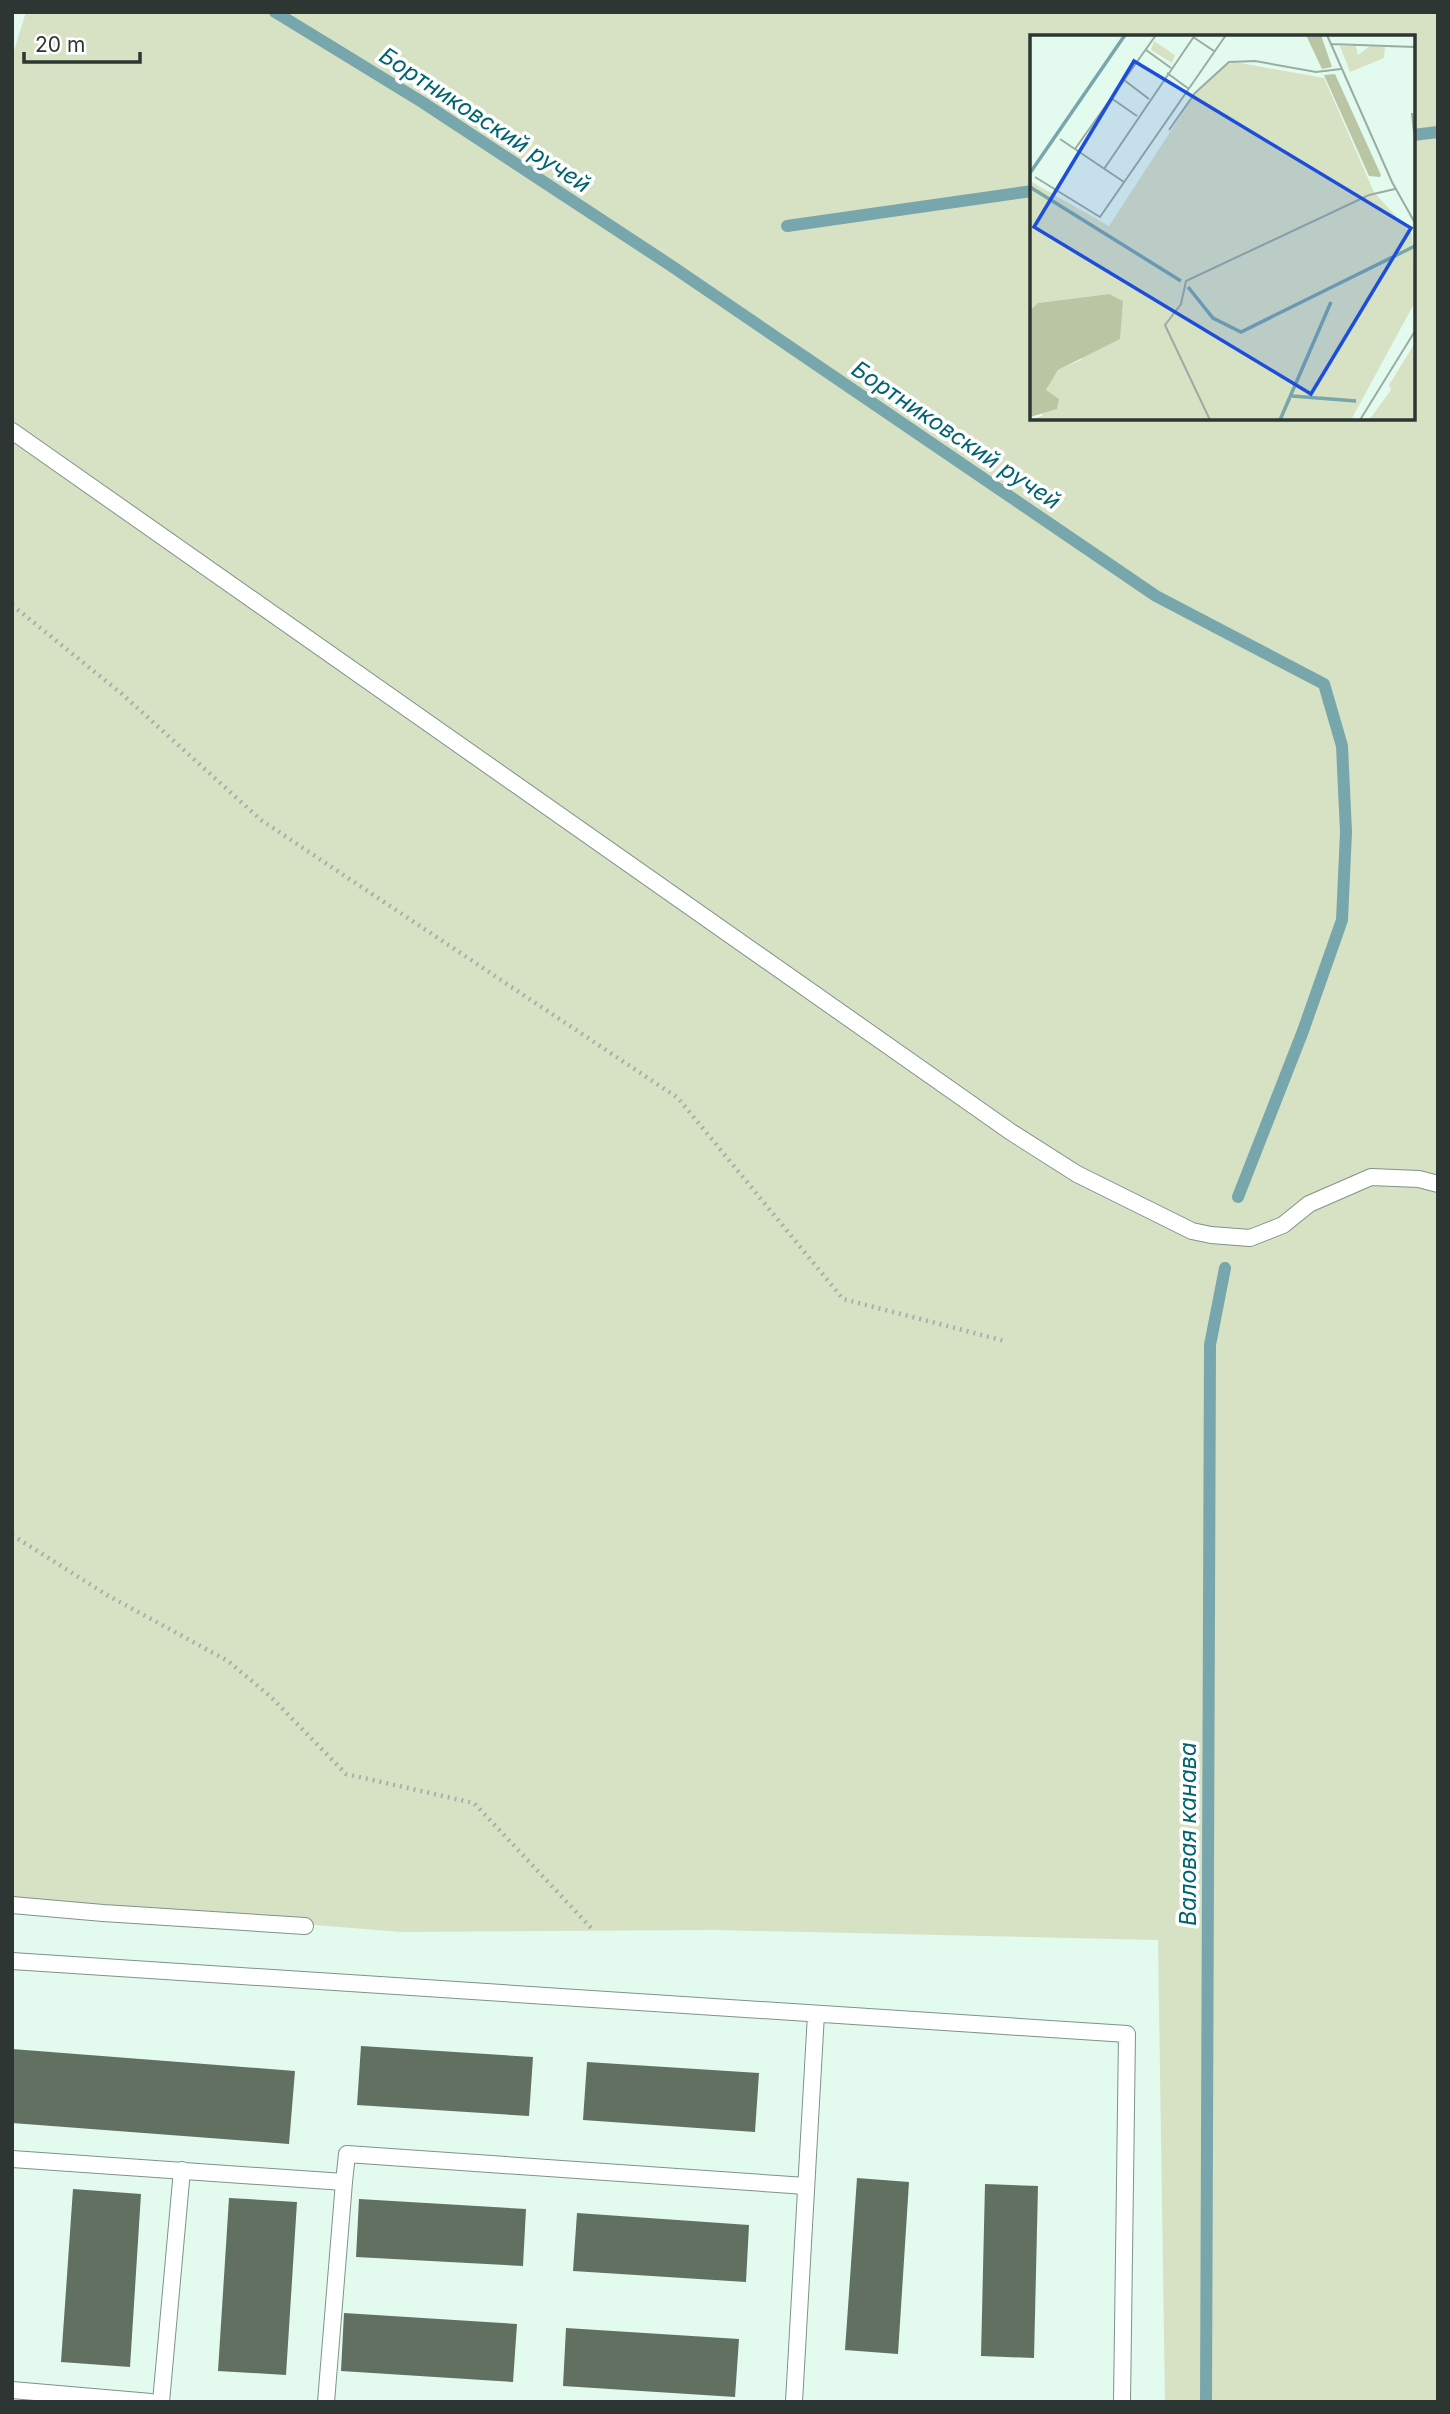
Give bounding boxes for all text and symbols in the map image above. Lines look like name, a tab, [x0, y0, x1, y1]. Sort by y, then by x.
scale bar	[24, 21, 140, 65]
text: 20 m	[35, 32, 85, 57]
inset map	[1030, 35, 1415, 420]
water label: Бортниковский ручей	[374, 41, 596, 199]
water label: Бортниковский ручей	[846, 355, 1066, 515]
water label: Валовая канава	[1174, 1742, 1202, 1926]

